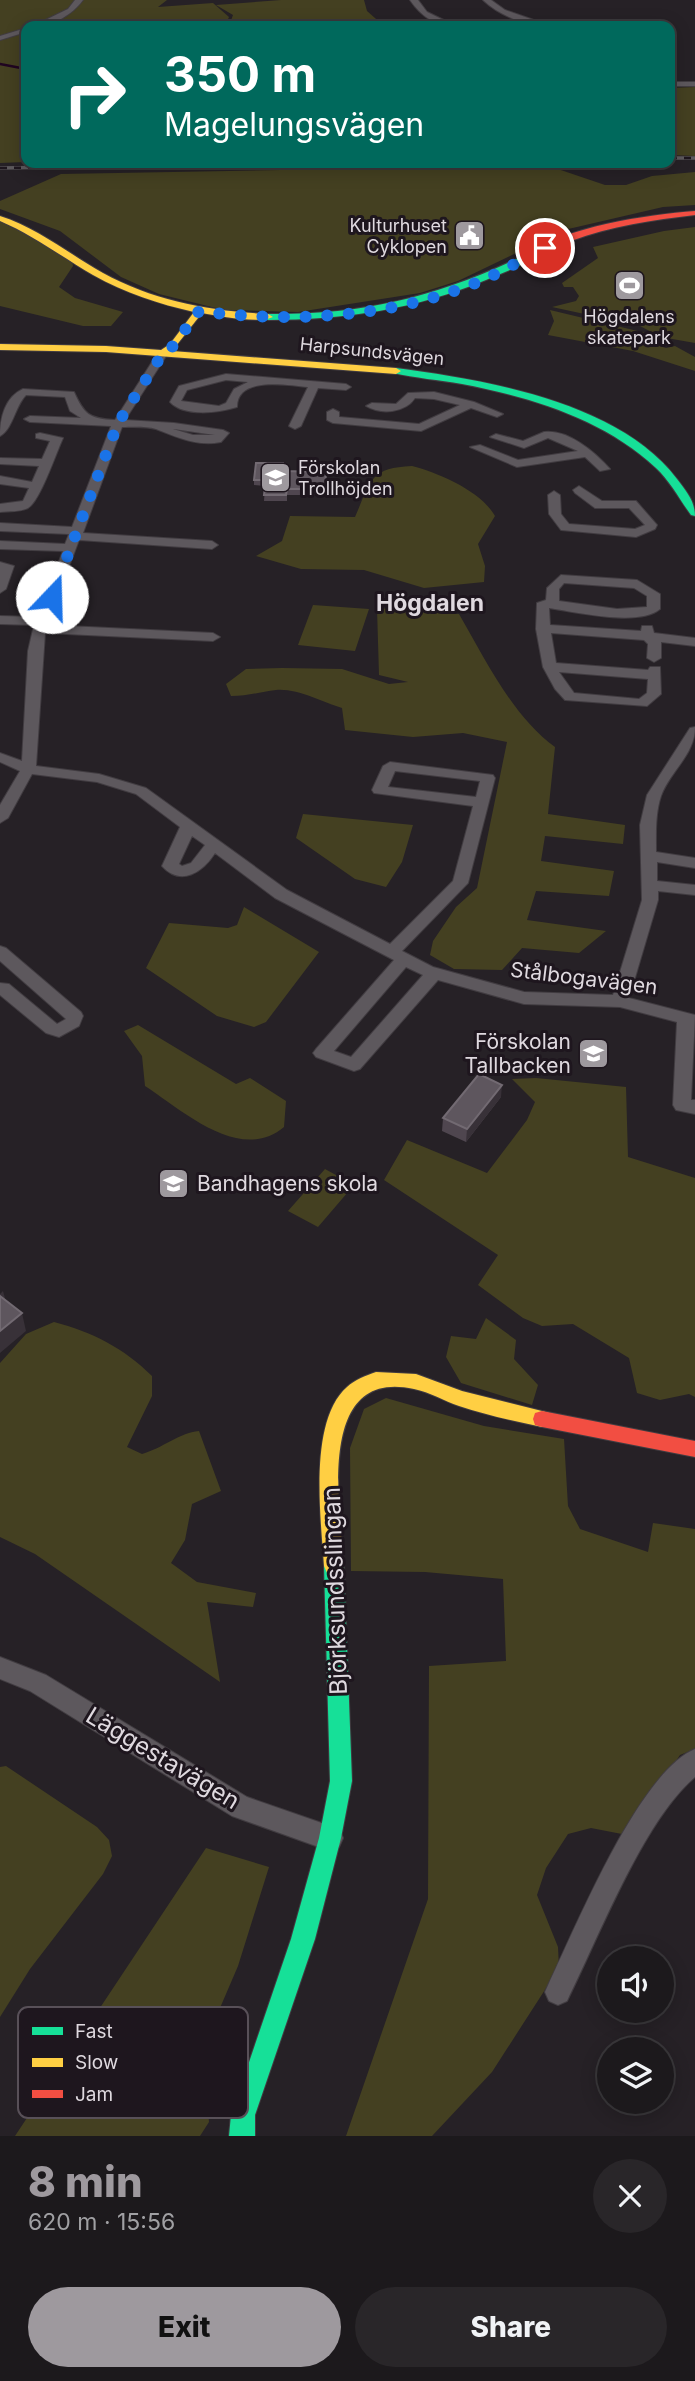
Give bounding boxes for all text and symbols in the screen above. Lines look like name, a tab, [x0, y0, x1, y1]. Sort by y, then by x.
text: 350 m	[164, 45, 316, 104]
icon: right	[49, 49, 140, 140]
text: Magelungsvägen	[164, 105, 424, 144]
place label: Kulturhuset Cyklopen	[349, 215, 447, 257]
public building icon: Kulturhuset Cyklopen	[453, 218, 487, 252]
pin	[515, 218, 575, 278]
icon: arrive	[526, 229, 564, 267]
sports icon: Högdalens skatepark	[612, 268, 646, 302]
place label: Högdalens skatepark	[583, 306, 675, 348]
street label: Harpsundsvägen	[299, 333, 445, 369]
place label: Förskolan Trollhöjden	[298, 457, 393, 499]
school or university icon: Förskolan Trollhöjden	[258, 460, 292, 494]
position arrow	[15, 560, 89, 634]
district label: Högdalen	[376, 589, 484, 617]
street label: Stålbogavägen	[509, 957, 659, 999]
place label: Förskolan Tallbacken	[464, 1029, 571, 1078]
school or university icon: Förskolan Tallbacken	[577, 1036, 611, 1070]
school or university icon: Bandhagens skola	[157, 1166, 191, 1200]
place label: Bandhagens skola	[197, 1171, 378, 1196]
street label: Björksundsslingan	[317, 1487, 353, 1695]
street label: Läggestavägen	[81, 1701, 245, 1815]
map controls	[597, 1946, 674, 2114]
button: sound	[597, 1946, 674, 2023]
legend	[18, 2007, 248, 2118]
text: Fast	[75, 2020, 113, 2043]
button: layers	[597, 2037, 674, 2114]
text: Slow	[75, 2051, 118, 2074]
text: Jam	[75, 2083, 113, 2106]
text: 8 min	[28, 2156, 143, 2207]
button: close	[593, 2159, 667, 2233]
text: 620 m · 15:56	[28, 2208, 175, 2236]
button: Exit	[28, 2287, 341, 2367]
button: Share	[355, 2287, 667, 2367]

